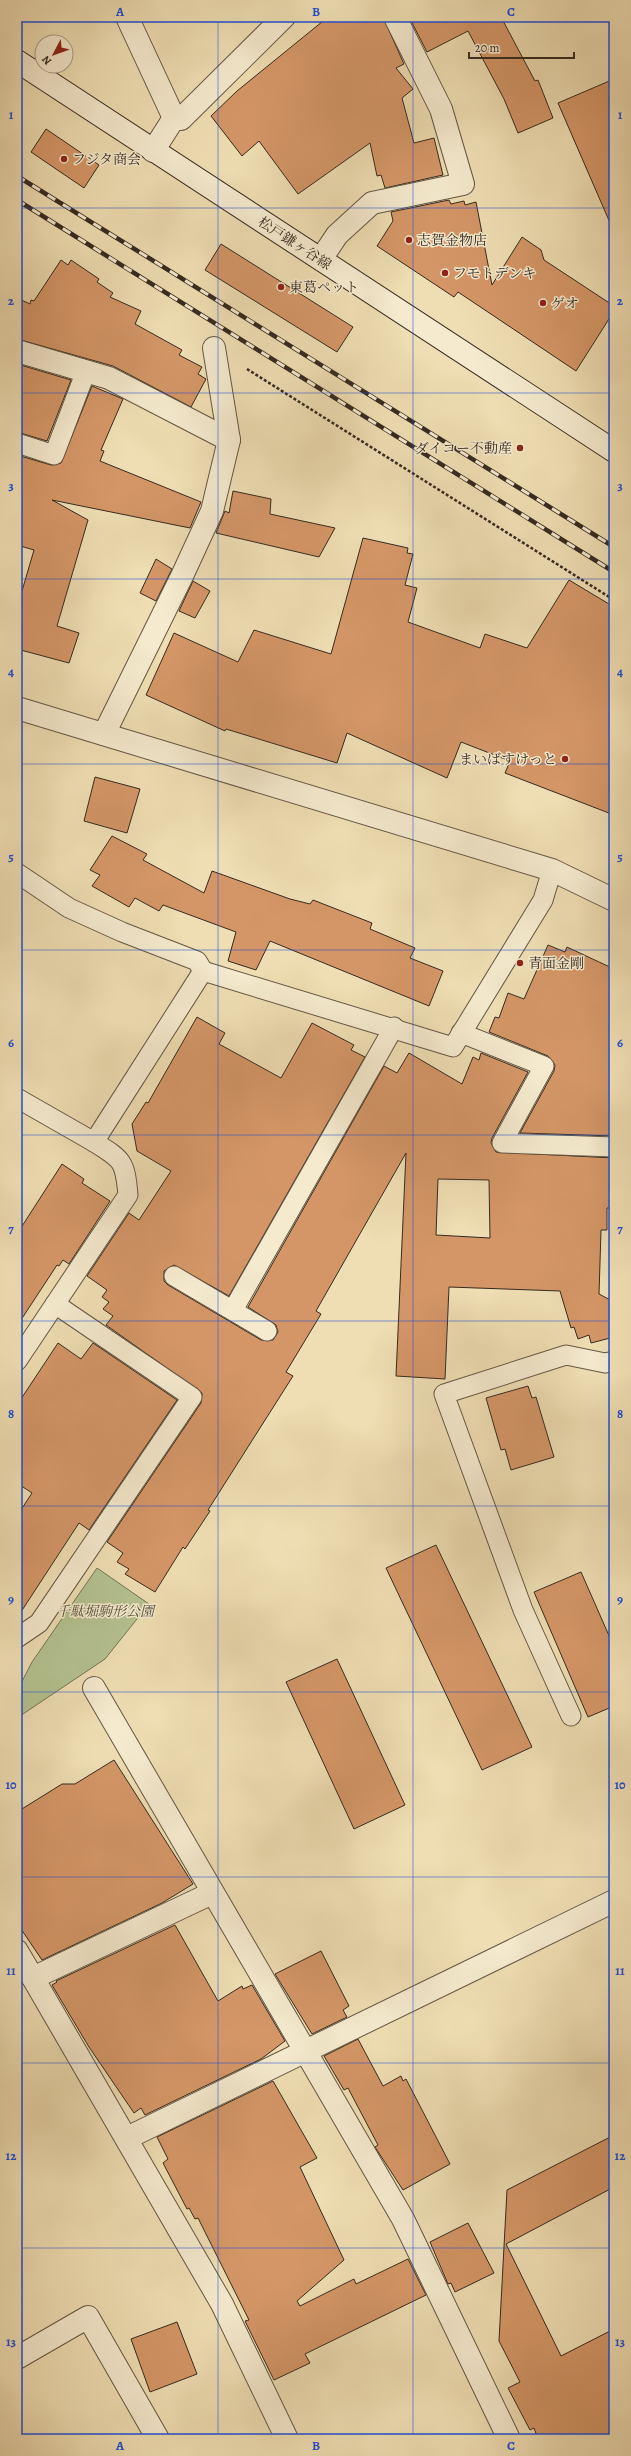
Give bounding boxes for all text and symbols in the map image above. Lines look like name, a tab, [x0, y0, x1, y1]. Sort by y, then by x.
text: A	[115, 3, 125, 20]
text: B	[312, 3, 320, 20]
text: C	[507, 3, 515, 20]
north arrow	[34, 34, 74, 74]
scale bar	[469, 34, 574, 60]
text: 20 m	[475, 40, 499, 56]
text: N	[39, 52, 55, 68]
text: 1	[9, 106, 14, 123]
text: 1	[618, 106, 623, 123]
place label: フジタ商会	[72, 150, 141, 169]
marker: フジタ商会	[59, 154, 69, 164]
street label: 松戸鎌ヶ谷線	[254, 213, 335, 274]
place label: 志賀金物店	[417, 231, 487, 250]
marker: 志賀金物店	[404, 235, 414, 245]
place label: フモトデンキ	[453, 264, 536, 283]
marker: フモトデンキ	[440, 268, 450, 278]
place label: 東葛ペット	[289, 278, 359, 297]
marker: 東葛ペット	[276, 282, 286, 292]
text: 2	[8, 292, 15, 309]
text: 2	[617, 292, 624, 309]
place label: ゲオ	[551, 294, 579, 313]
marker: ゲオ	[538, 298, 548, 308]
place label: ダイコー不動産	[415, 439, 512, 458]
marker: ダイコー不動産	[515, 443, 525, 453]
text: 3	[8, 477, 14, 494]
text: 3	[617, 477, 623, 494]
text: 4	[8, 663, 14, 680]
text: 4	[617, 663, 623, 680]
place label: まいばすけっと	[459, 750, 557, 769]
marker: まいばすけっと	[560, 754, 570, 764]
text: 5	[8, 848, 14, 865]
text: 5	[617, 848, 623, 865]
place label: 青面金剛	[528, 954, 584, 973]
marker: 青面金剛	[515, 958, 525, 968]
text: 6	[8, 1034, 14, 1051]
text: 6	[617, 1034, 623, 1051]
text: 7	[8, 1220, 14, 1237]
text: 7	[617, 1220, 623, 1237]
text: 8	[8, 1405, 14, 1422]
text: 8	[617, 1405, 623, 1422]
text: 9	[8, 1591, 14, 1608]
text: 9	[617, 1591, 623, 1608]
park label: 千駄堀駒形公園	[56, 1602, 156, 1621]
text: 10	[5, 1776, 17, 1793]
text: 10	[614, 1776, 626, 1793]
text: 11	[6, 1962, 16, 1979]
text: 11	[615, 1962, 625, 1979]
text: 12	[6, 2147, 17, 2164]
text: 12	[615, 2147, 626, 2164]
text: 13	[6, 2333, 17, 2350]
text: 13	[615, 2333, 626, 2350]
text: A	[115, 2437, 125, 2454]
text: B	[312, 2437, 320, 2454]
text: C	[507, 2437, 515, 2454]

